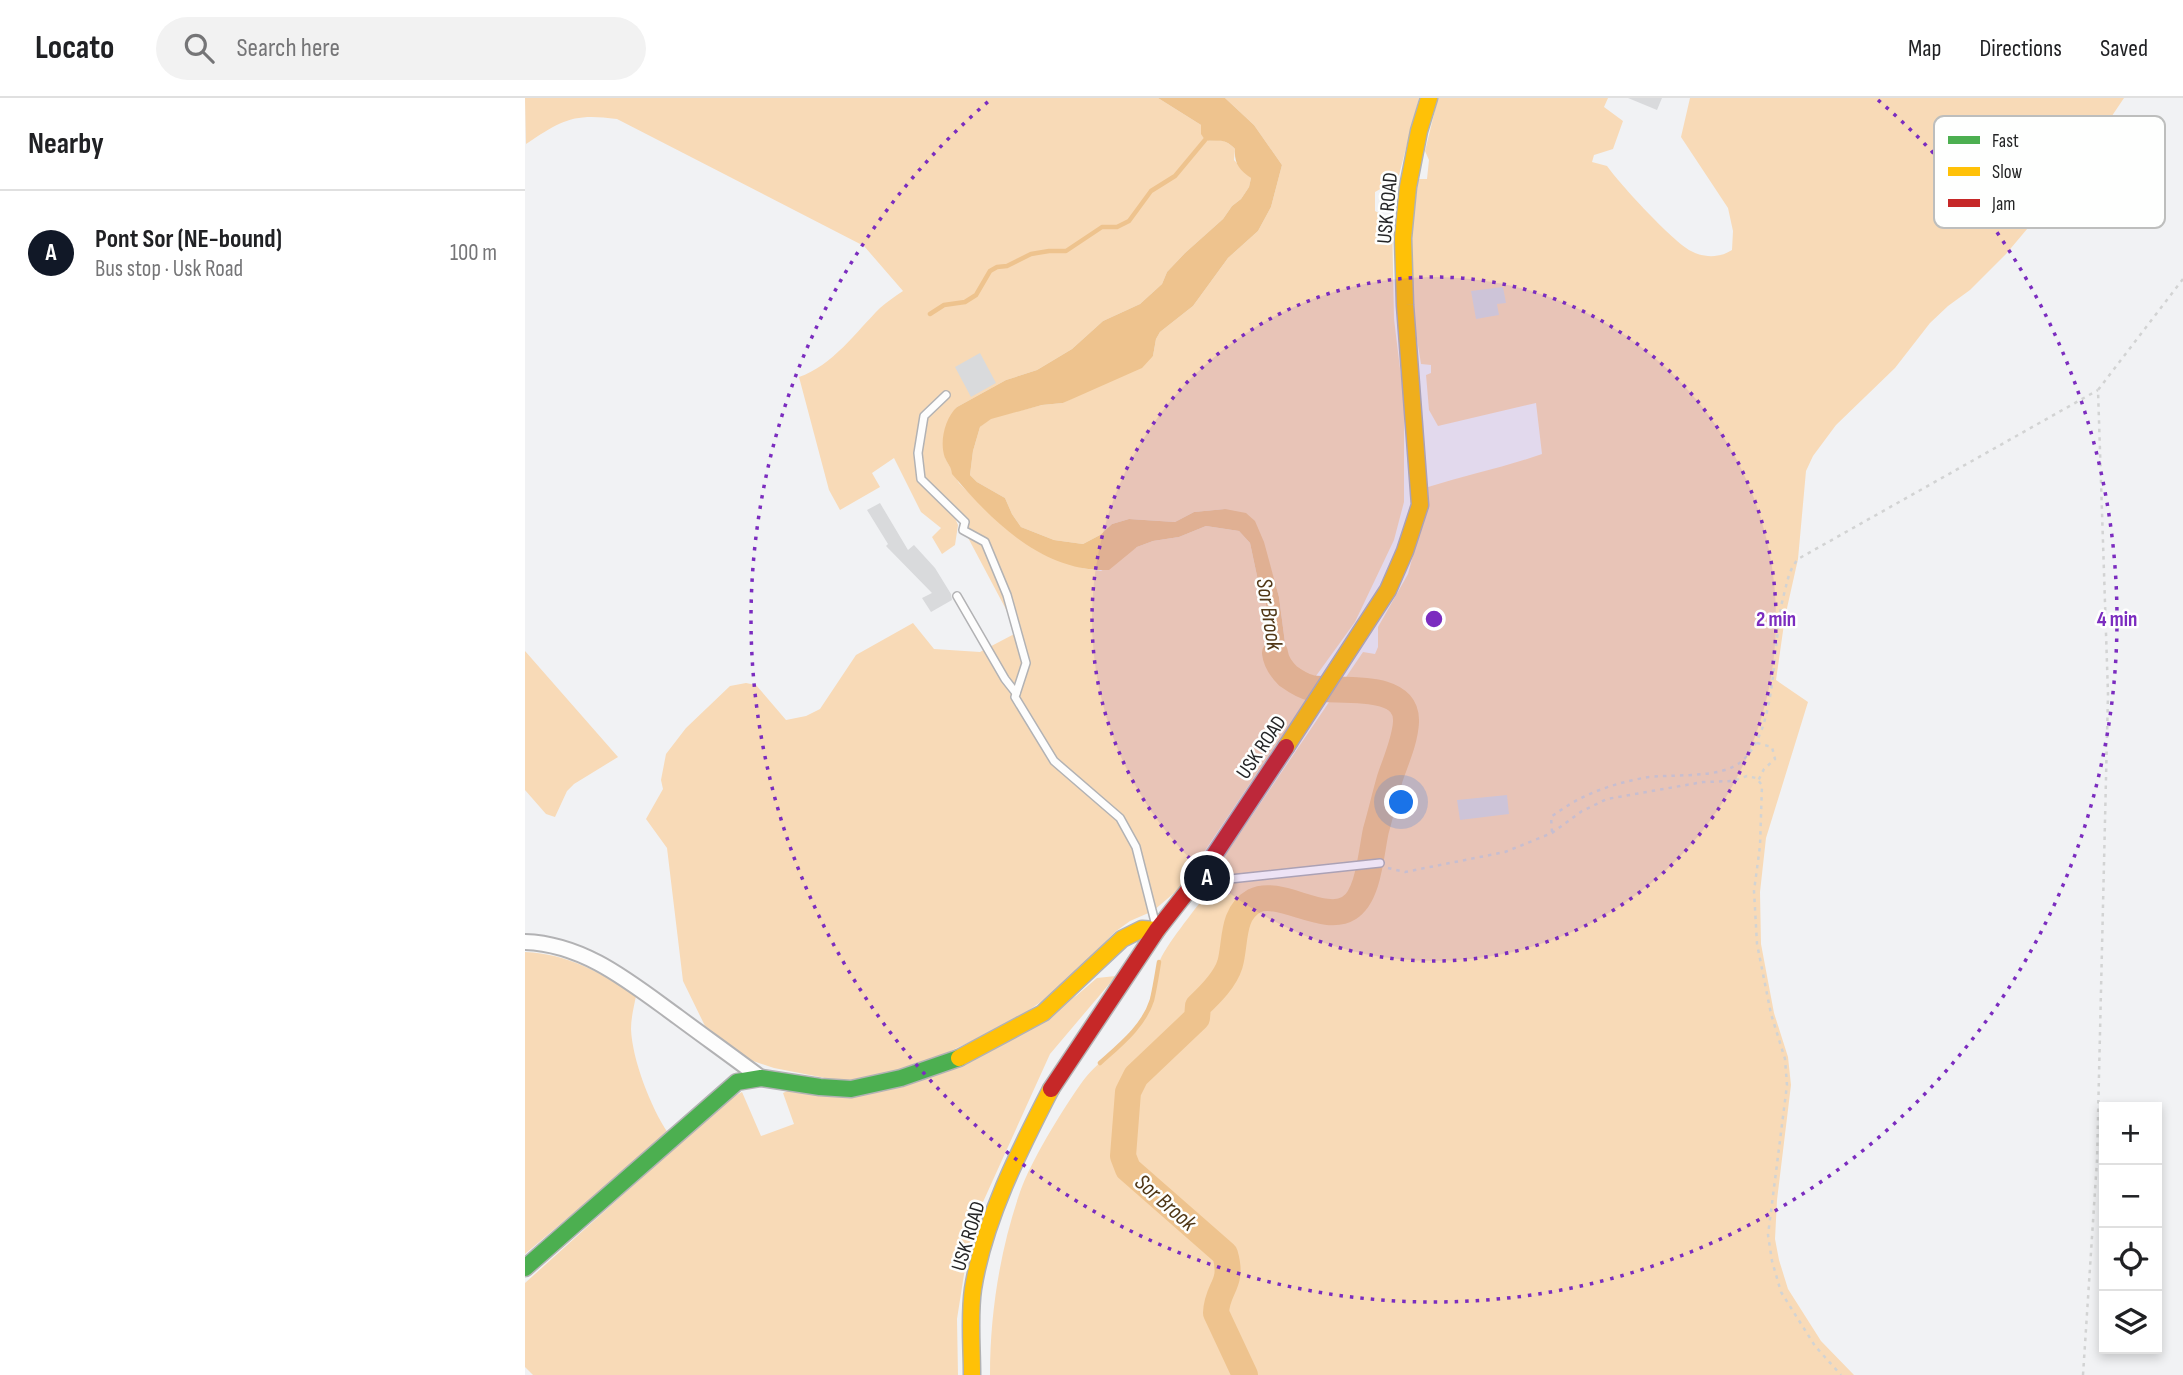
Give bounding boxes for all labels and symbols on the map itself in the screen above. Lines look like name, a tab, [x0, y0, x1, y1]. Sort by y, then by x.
legend	[1934, 116, 2165, 228]
text: Fast	[1992, 130, 2019, 153]
text: Slow	[1992, 161, 2022, 184]
street label: USK ROAD	[1372, 171, 1403, 245]
text: Jam	[1991, 193, 2015, 216]
water label: Sor Brook	[1250, 576, 1289, 654]
centre of rings	[1422, 607, 1446, 631]
text: 2 min	[1756, 607, 1796, 632]
text: 4 min	[2097, 607, 2137, 632]
street label: USK ROAD	[1231, 711, 1292, 784]
your location	[1384, 785, 1418, 819]
pin: A	[1184, 852, 1230, 904]
water label: Sor Brook	[1129, 1168, 1203, 1238]
street label: USK ROAD	[946, 1198, 991, 1274]

